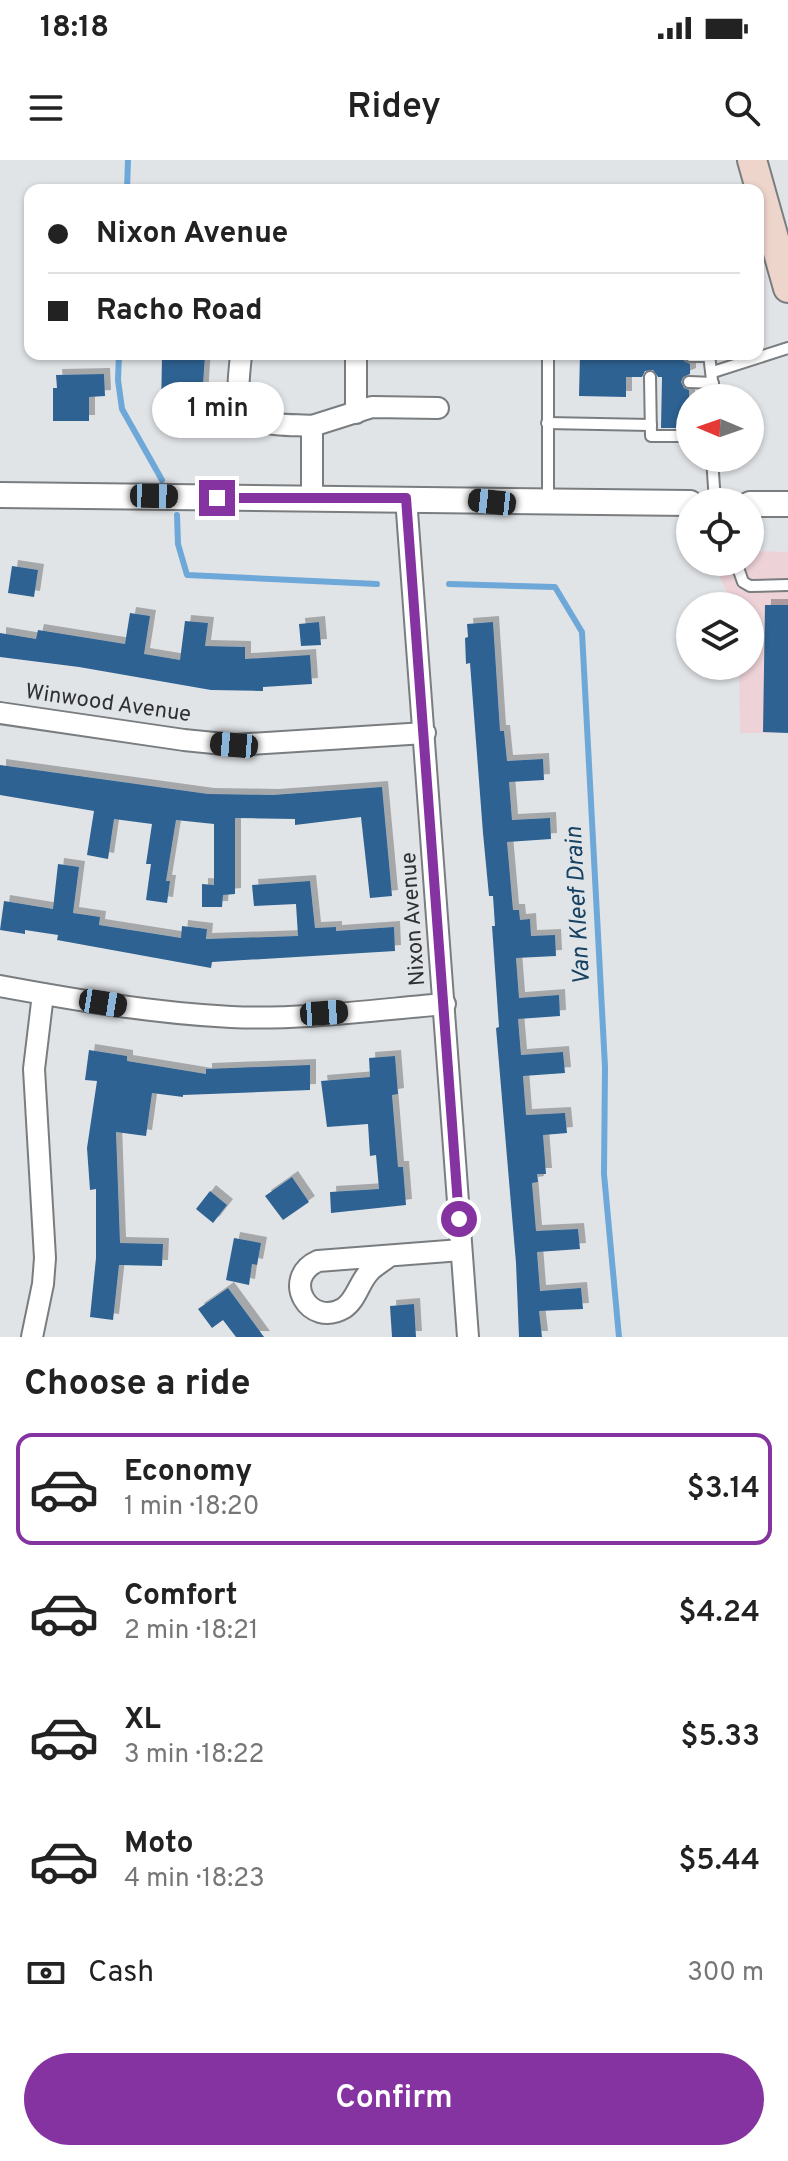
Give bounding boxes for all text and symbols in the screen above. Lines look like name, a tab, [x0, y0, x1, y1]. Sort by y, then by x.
text: 18:18	[40, 10, 109, 47]
text: Ridey	[347, 85, 441, 131]
icon: menu	[24, 86, 68, 130]
icon: search	[720, 86, 764, 130]
text: Nixon Avenue	[96, 216, 288, 253]
text: Racho Road	[96, 293, 262, 330]
callout: 1 min	[151, 382, 283, 438]
north arrow	[676, 384, 764, 472]
map controls	[676, 384, 764, 680]
text: 1 min	[187, 393, 249, 426]
route end	[199, 480, 235, 516]
car	[130, 484, 178, 508]
car	[467, 488, 517, 516]
button: locate	[676, 488, 764, 576]
button: layers	[676, 592, 764, 680]
street label: Winwood Avenue	[23, 679, 193, 729]
car	[209, 731, 259, 759]
water label: Van Kleef Drain	[560, 826, 598, 986]
street label: Nixon Avenue	[396, 851, 432, 987]
car	[77, 987, 129, 1019]
car	[299, 999, 349, 1027]
route start	[441, 1201, 477, 1237]
text: Choose a ride	[24, 1362, 250, 1408]
icon: car	[28, 1453, 100, 1525]
text: Economy	[124, 1454, 252, 1491]
text: $3.14	[687, 1471, 760, 1508]
text: 1 min · 18:20	[124, 1491, 259, 1524]
icon: car	[28, 1577, 100, 1649]
text: Comfort	[124, 1578, 237, 1615]
text: $4.24	[679, 1595, 760, 1632]
text: 2 min · 18:21	[124, 1615, 259, 1648]
icon: car	[28, 1701, 100, 1773]
text: XL	[124, 1702, 161, 1739]
text: $5.33	[680, 1719, 760, 1756]
text: 3 min · 18:22	[124, 1739, 265, 1772]
icon: car	[28, 1825, 100, 1897]
text: Moto	[124, 1826, 194, 1863]
text: $5.44	[678, 1843, 760, 1880]
text: 4 min · 18:23	[124, 1863, 265, 1896]
icon: cash	[24, 1951, 68, 1995]
text: Cash	[88, 1955, 154, 1992]
text: 300 m	[687, 1957, 764, 1990]
button: Confirm	[24, 2053, 764, 2145]

